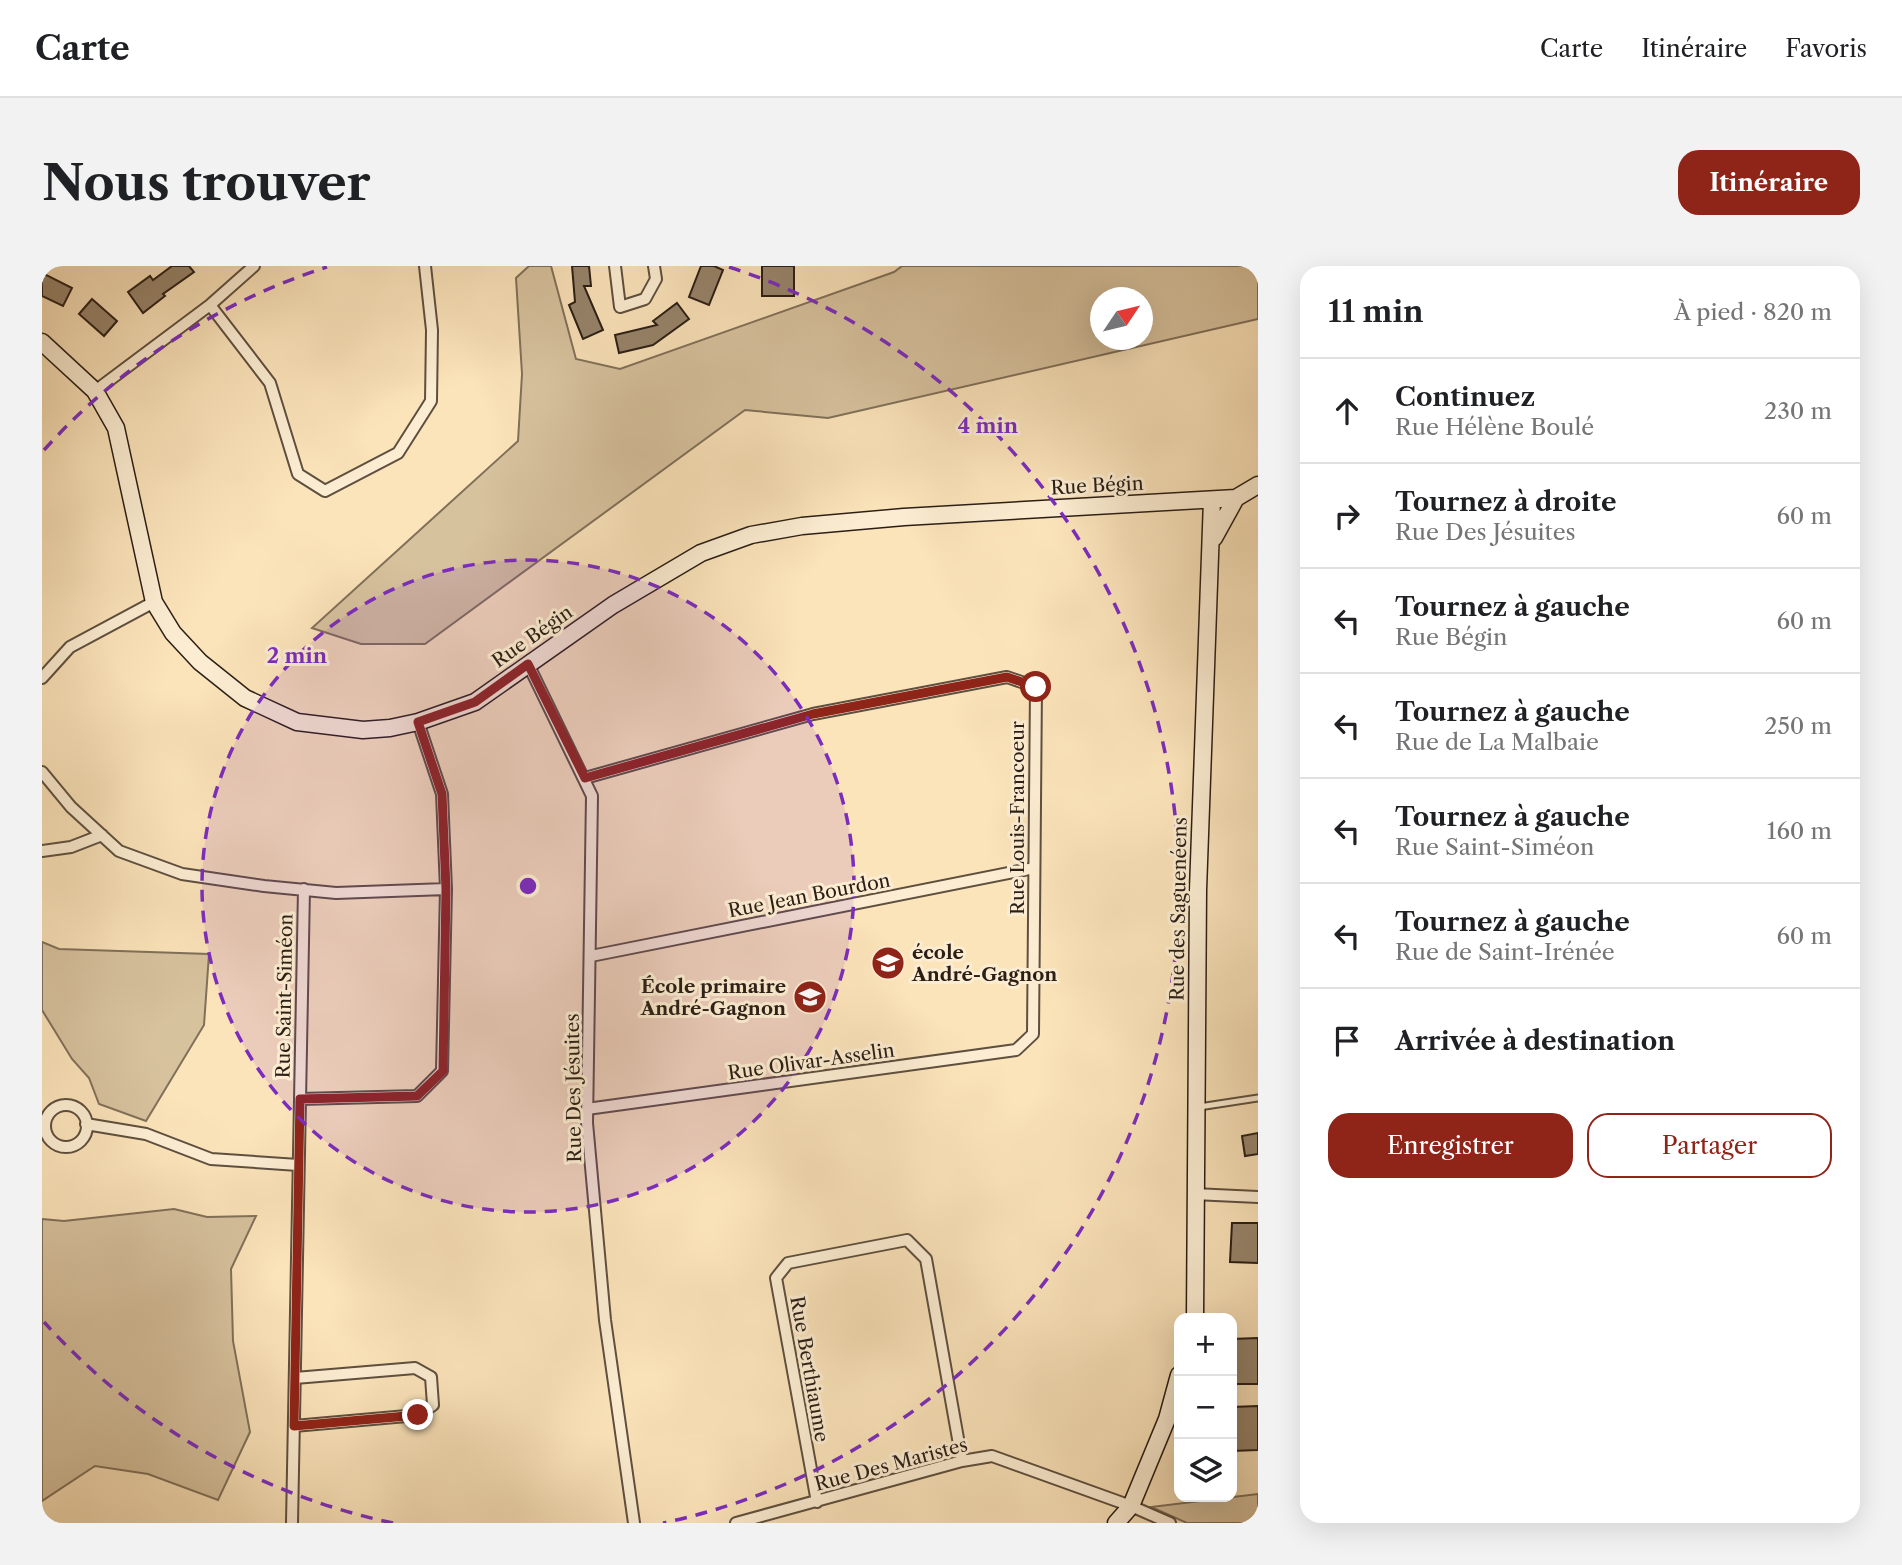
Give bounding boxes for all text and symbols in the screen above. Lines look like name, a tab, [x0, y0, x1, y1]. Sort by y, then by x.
text: Carte	[35, 28, 130, 69]
text: Carte	[1540, 34, 1603, 63]
text: Itinéraire	[1641, 34, 1747, 63]
text: Favoris	[1785, 34, 1867, 63]
button: Itinéraire	[1678, 150, 1860, 215]
text: Nous trouver	[42, 152, 370, 213]
north arrow	[1090, 287, 1153, 350]
text: 11 min	[1328, 293, 1424, 330]
text: À pied · 820 m	[1674, 298, 1832, 326]
text: Continuez	[1395, 381, 1535, 413]
icon: ahead	[1328, 392, 1366, 430]
text: 230 m	[1764, 397, 1832, 425]
text: 4 min	[958, 413, 1019, 438]
text: Rue Hélène Boulé	[1395, 413, 1594, 441]
street label: Rue Bégin	[1050, 472, 1144, 499]
text: Tournez à droite	[1395, 486, 1617, 518]
icon: right	[1328, 497, 1366, 535]
text: 60 m	[1776, 502, 1832, 530]
text: Rue Des Jésuites	[1395, 518, 1576, 546]
text: Tournez à gauche	[1395, 591, 1630, 623]
street label: Rue Bégin	[488, 600, 577, 672]
icon: left	[1328, 602, 1366, 640]
text: 60 m	[1776, 607, 1832, 635]
text: Rue Bégin	[1395, 623, 1507, 651]
text: 2 min	[267, 643, 328, 668]
route start	[1020, 671, 1051, 702]
text: Tournez à gauche	[1395, 696, 1630, 728]
icon: left	[1328, 707, 1366, 745]
text: 250 m	[1764, 712, 1832, 740]
street label: Rue Louis-Francoeur	[1006, 721, 1029, 915]
text: Rue de La Malbaie	[1395, 728, 1599, 756]
text: Tournez à gauche	[1395, 801, 1630, 833]
icon: left	[1328, 812, 1366, 850]
street label: Rue des Saguenéens	[1165, 817, 1192, 1001]
text: 160 m	[1767, 817, 1832, 845]
text: Rue Saint-Siméon	[1395, 833, 1594, 861]
street label: Rue Jean Bourdon	[726, 868, 892, 923]
centre of rings	[516, 874, 540, 898]
text: Tournez à gauche	[1395, 906, 1630, 938]
street label: Rue Saint-Siméon	[272, 913, 297, 1079]
icon: left	[1328, 917, 1366, 955]
text: 60 m	[1776, 922, 1832, 950]
text: Rue de Saint-Irénée	[1395, 938, 1615, 966]
place label: école André-Gagnon	[911, 941, 1057, 986]
school or university icon: école André-Gagnon	[869, 944, 907, 982]
place label: École primaire André-Gagnon	[640, 975, 786, 1020]
school or university icon: École primaire André-Gagnon	[791, 978, 829, 1016]
street label: Rue Des Jésuites	[561, 1013, 586, 1163]
icon: arrive	[1328, 1022, 1366, 1060]
text: Arrivée à destination	[1395, 1025, 1675, 1057]
street label: Rue Olivar-Asselin	[726, 1038, 896, 1085]
button: Enregistrer	[1328, 1113, 1573, 1178]
button: Partager	[1587, 1113, 1832, 1178]
street label: Rue Berthiaume	[785, 1294, 834, 1444]
map controls	[1174, 1313, 1237, 1502]
button: +	[1174, 1313, 1237, 1376]
button: −	[1174, 1376, 1237, 1439]
route end	[402, 1399, 433, 1430]
street label: Rue Des Maristes	[812, 1433, 970, 1496]
button: layers	[1174, 1439, 1237, 1502]

